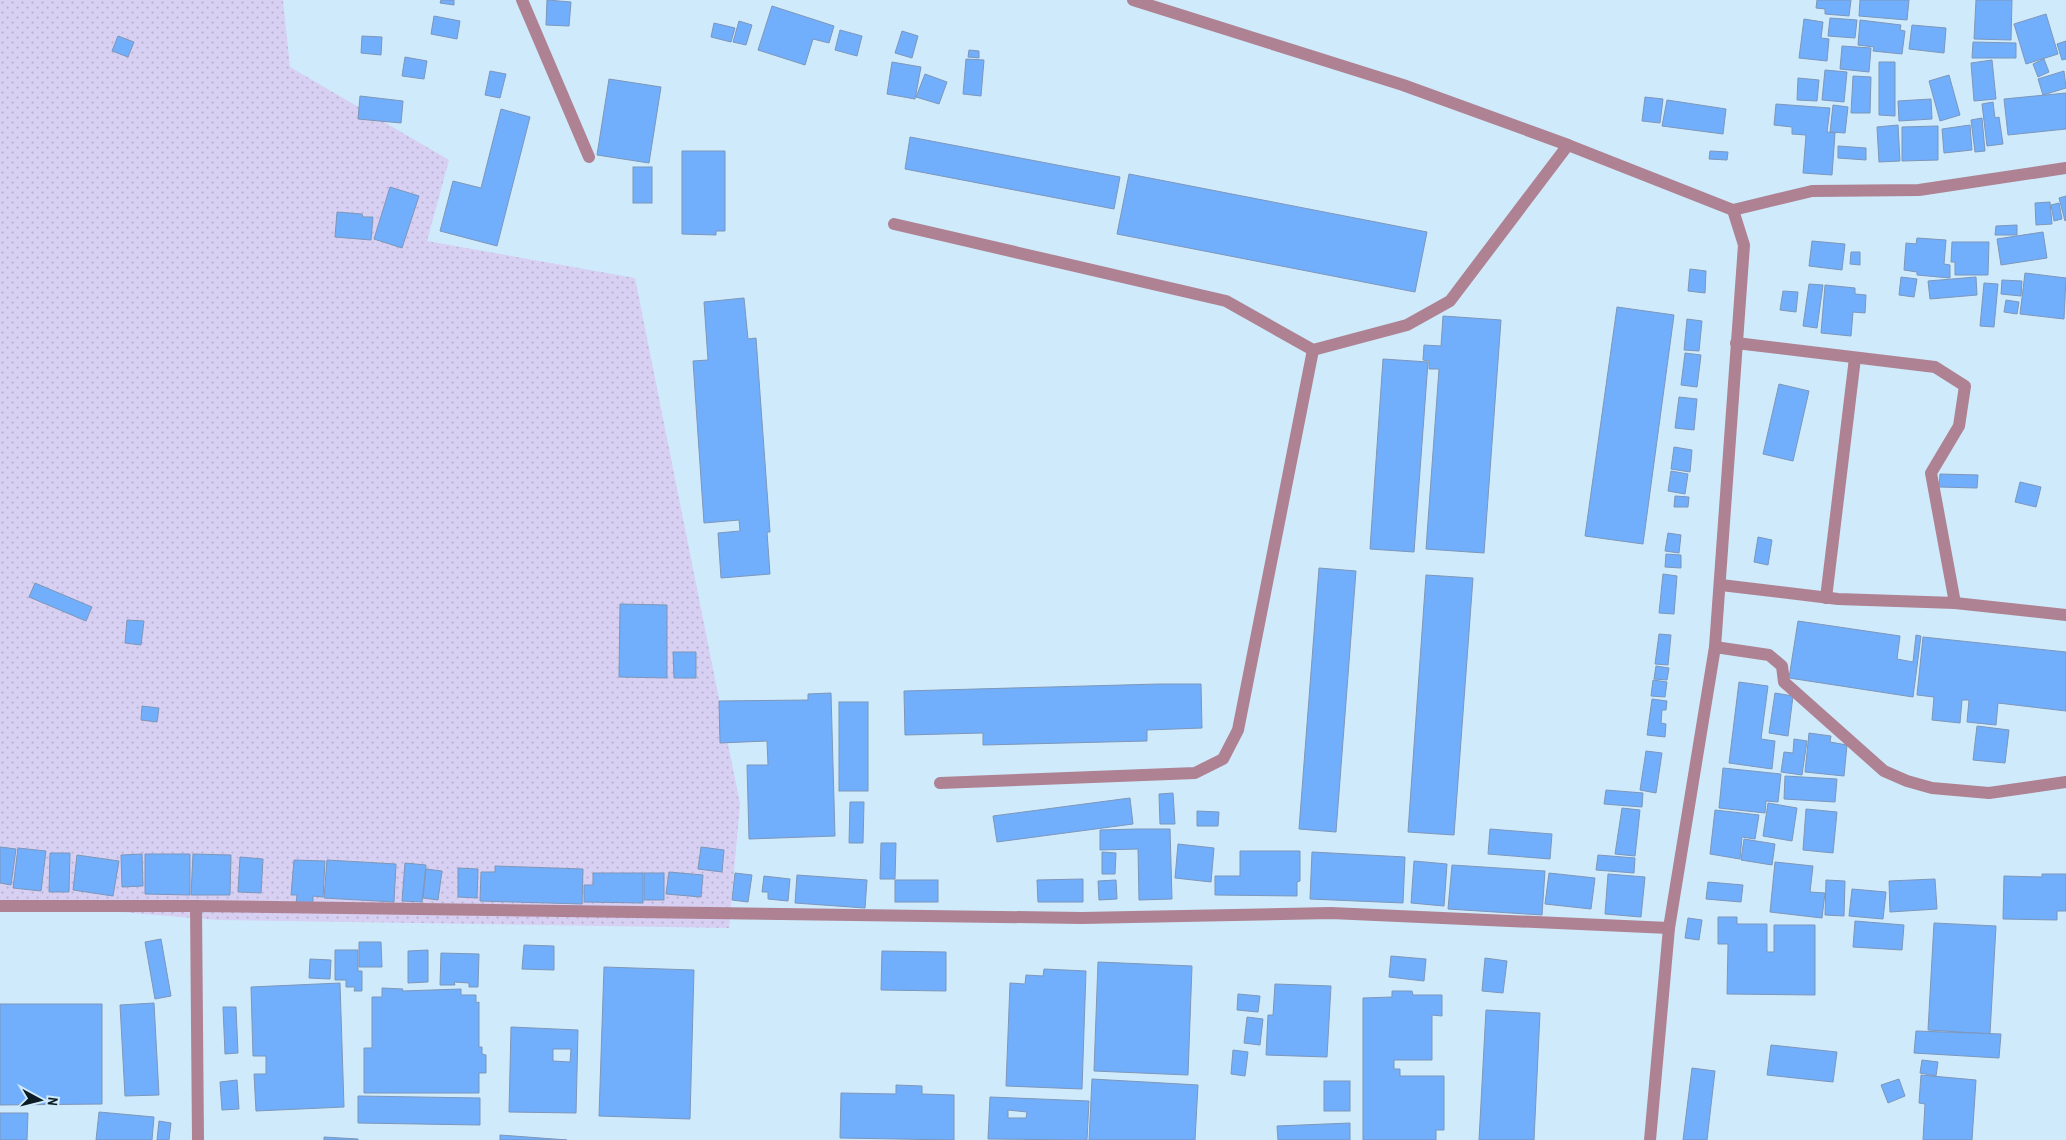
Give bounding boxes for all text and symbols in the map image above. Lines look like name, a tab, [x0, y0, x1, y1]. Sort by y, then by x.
north arrow	[15, 1075, 65, 1125]
text: N	[43, 1096, 62, 1107]

